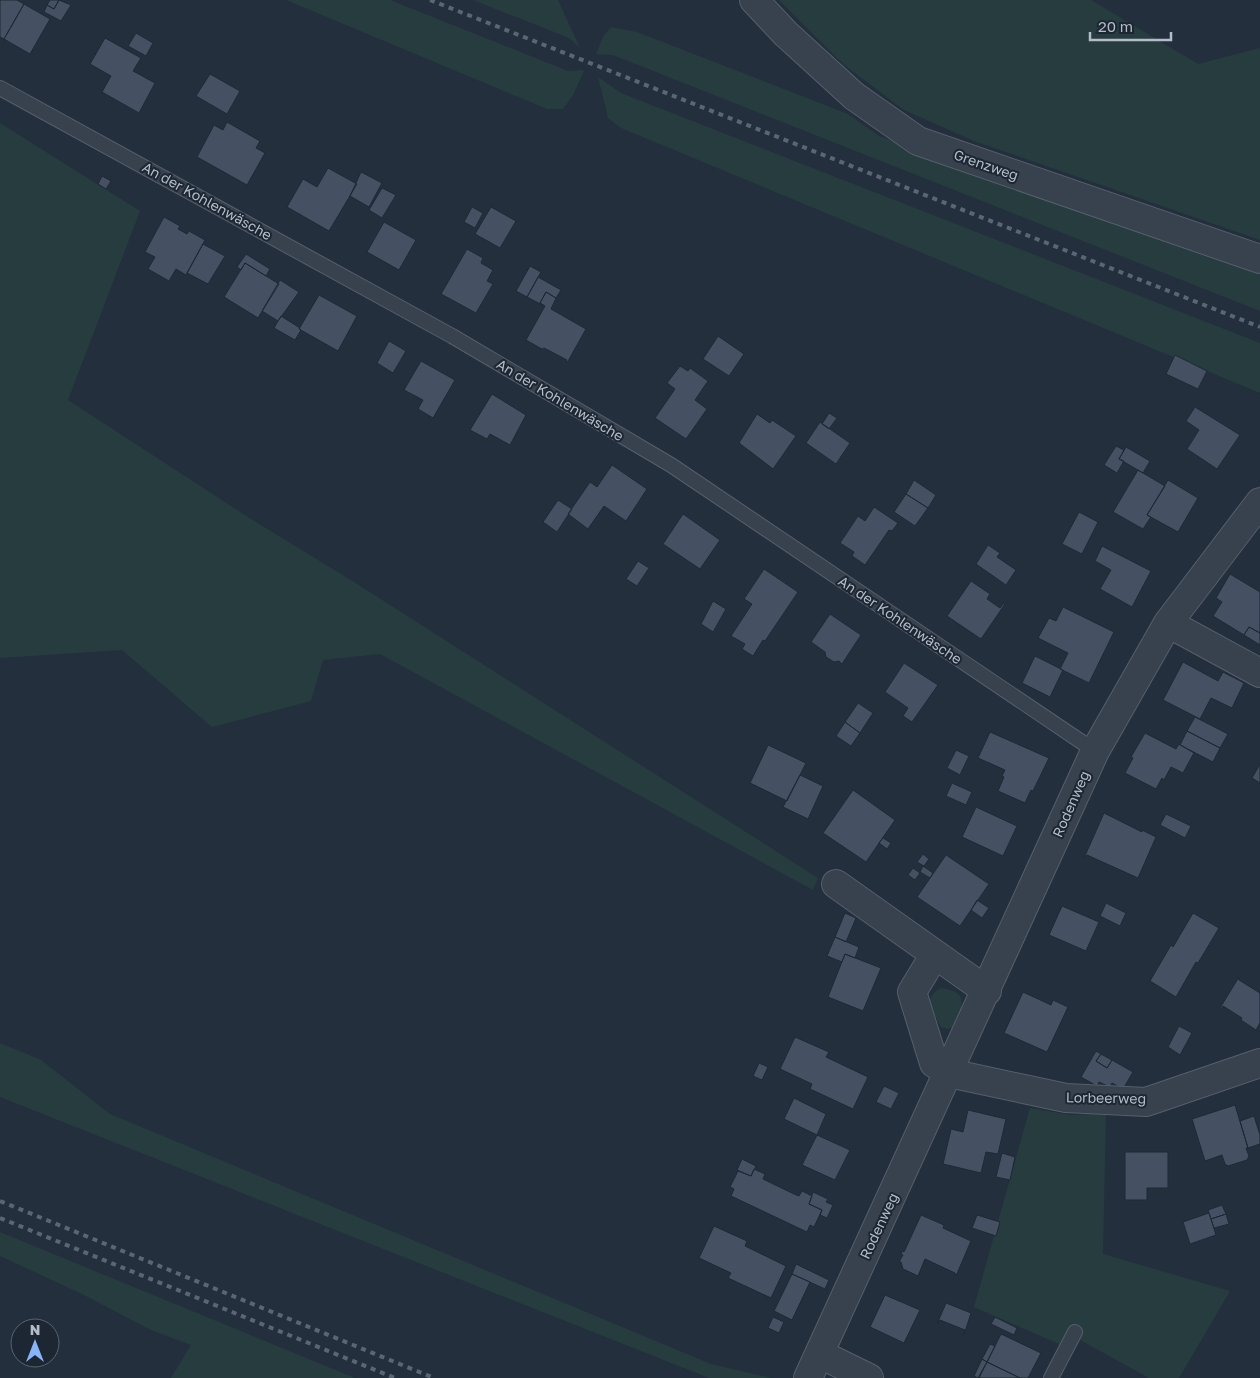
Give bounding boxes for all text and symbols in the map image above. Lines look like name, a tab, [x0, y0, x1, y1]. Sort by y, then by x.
scale bar	[1090, 10, 1171, 42]
text: 20 m	[1098, 17, 1133, 35]
street label: Grenzweg	[952, 146, 1021, 183]
street label: An der Kohlenwäsche	[140, 158, 275, 243]
street label: An der Kohlenwäsche	[494, 355, 627, 444]
street label: An der Kohlenwäsche	[835, 572, 965, 667]
street label: Rodenweg	[1048, 768, 1093, 840]
street label: Lorbeerweg	[1066, 1088, 1146, 1107]
street label: Rodenweg	[856, 1190, 901, 1262]
north arrow	[10, 1318, 60, 1368]
text: N	[30, 1321, 40, 1338]

